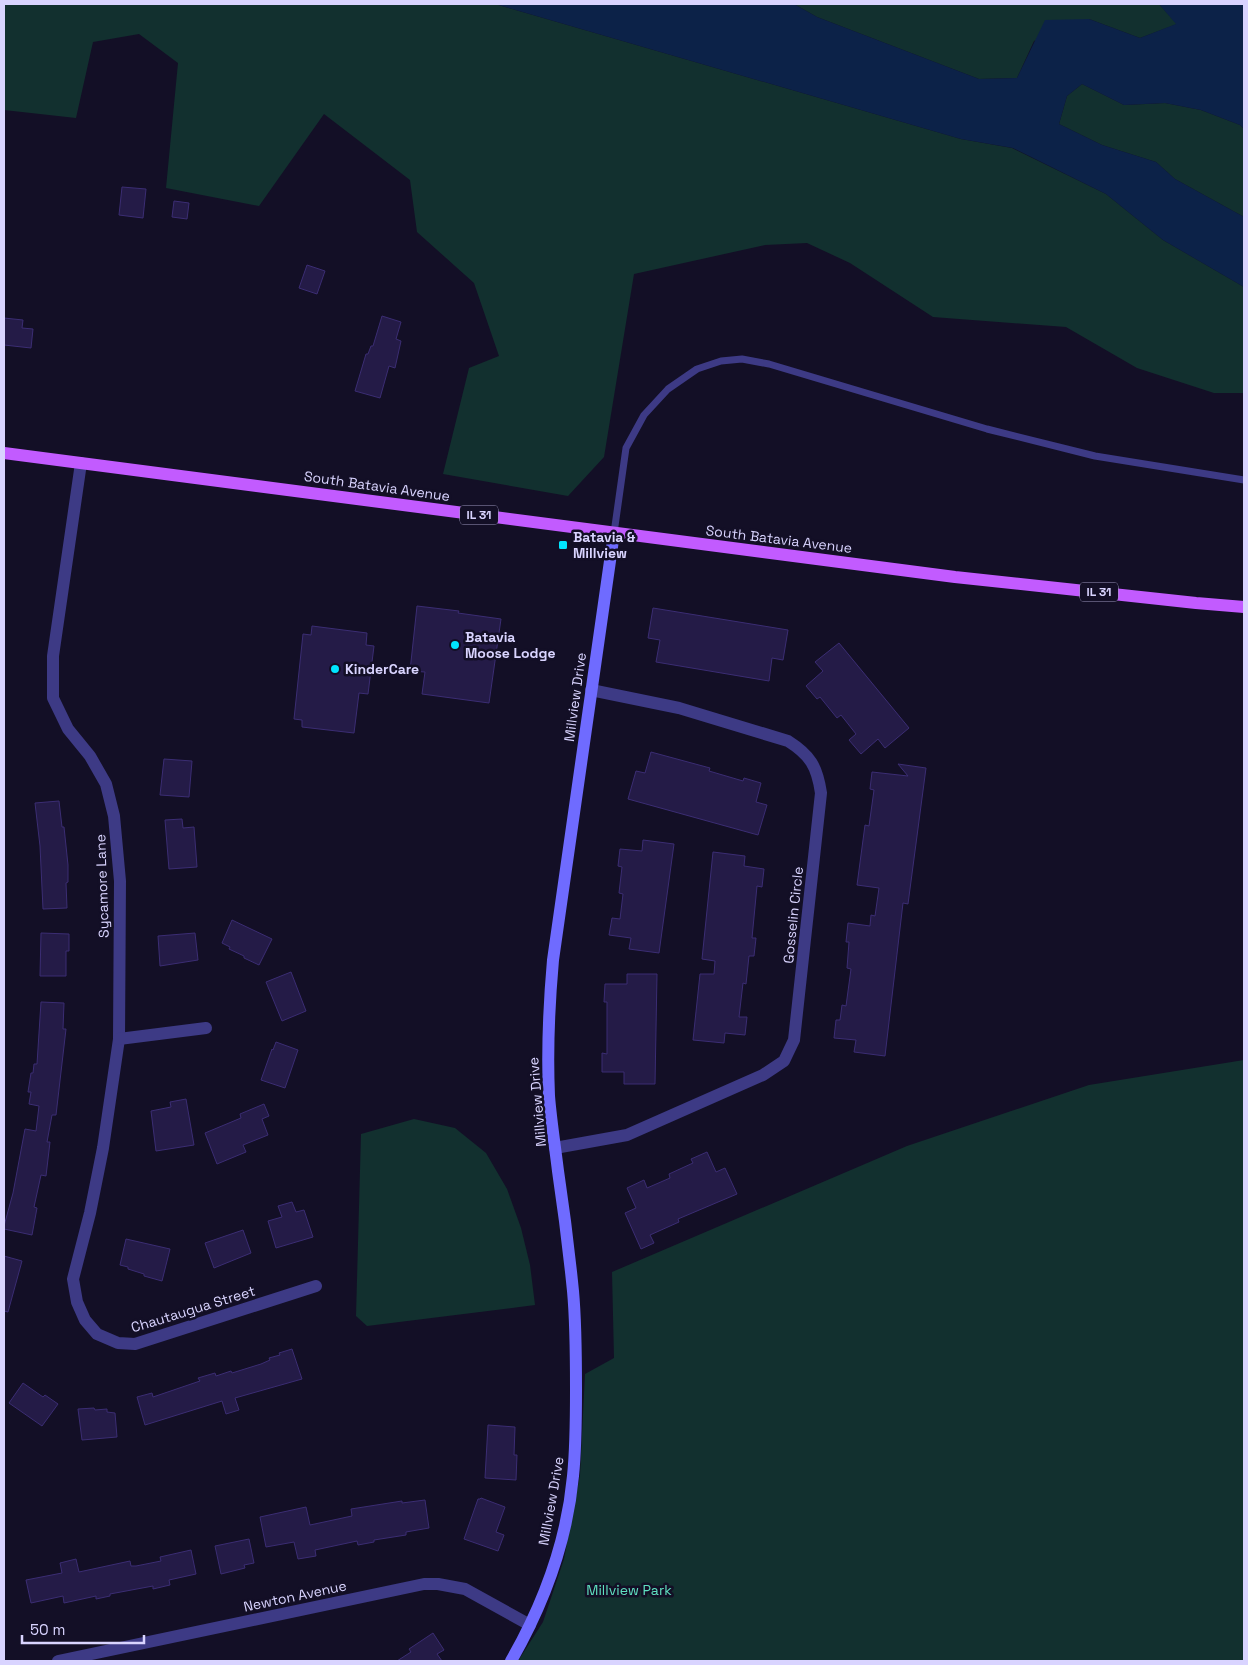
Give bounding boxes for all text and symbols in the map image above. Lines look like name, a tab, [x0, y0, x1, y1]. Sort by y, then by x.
street label: South Batavia Avenue	[303, 467, 451, 505]
road number: IL 31	[460, 506, 498, 524]
street label: South Batavia Avenue	[705, 521, 853, 557]
place label: Batavia & Millview	[573, 528, 636, 562]
marker: Batavia & Millview	[557, 539, 569, 551]
road number: IL 31	[1080, 582, 1118, 602]
place label: Batavia Moose Lodge	[465, 628, 556, 662]
marker: Batavia Moose Lodge	[449, 639, 461, 651]
street label: Millview Drive	[560, 651, 590, 743]
place label: KinderCare	[345, 660, 419, 678]
marker: KinderCare	[329, 663, 341, 675]
street label: Sycamore Lane	[91, 834, 113, 938]
street label: Gosselin Circle	[779, 866, 807, 964]
street label: Millview Drive	[524, 1056, 550, 1148]
street label: Chautaugua Street	[129, 1282, 257, 1336]
street label: Millview Drive	[534, 1455, 568, 1547]
street label: Newton Avenue	[242, 1576, 348, 1616]
park label: Millview Park	[586, 1581, 672, 1599]
scale bar	[22, 1612, 145, 1644]
text: 50 m	[30, 1620, 65, 1639]

